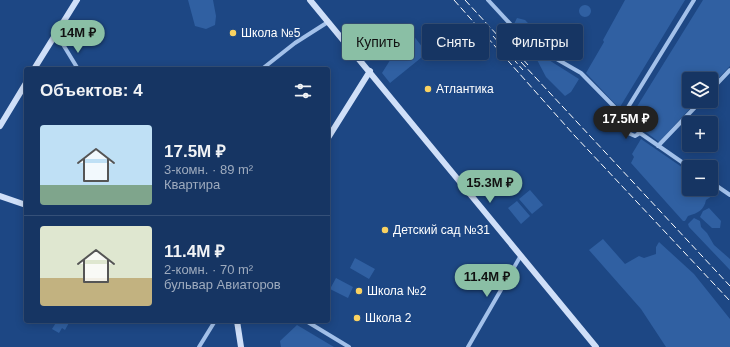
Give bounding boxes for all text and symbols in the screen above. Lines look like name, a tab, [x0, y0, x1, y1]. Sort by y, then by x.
pin: 14M ₽	[50, 20, 106, 54]
chip: Купить	[342, 24, 414, 60]
chip: Снять	[422, 24, 489, 60]
chip: Фильтры	[497, 24, 583, 60]
text: 14M ₽	[60, 25, 96, 40]
place label: Школа №5	[241, 26, 301, 40]
marker: Школа №5	[228, 28, 238, 38]
map controls	[682, 72, 718, 196]
button: layers	[682, 72, 718, 108]
icon: filters	[292, 80, 314, 102]
text: Объектов: 4	[40, 81, 143, 100]
place label: Атлантика	[436, 82, 494, 96]
marker: Атлантика	[423, 84, 433, 94]
pin: 17.5M ₽	[589, 106, 663, 140]
text: 17.5M ₽	[602, 111, 650, 126]
button: +	[682, 116, 718, 152]
icon: home	[72, 141, 120, 189]
text: 17.5M ₽	[164, 142, 226, 161]
button: −	[682, 160, 718, 196]
text: 3-комн. · 89 m²	[164, 162, 253, 177]
pin: 15.3M ₽	[453, 170, 527, 204]
text: 15.3M ₽	[466, 175, 514, 190]
text: Квартира	[164, 177, 220, 192]
place label: Детский сад №31	[393, 223, 490, 237]
marker: Детский сад №31	[380, 225, 390, 235]
icon: home	[72, 242, 120, 290]
text: 11.4M ₽	[164, 242, 225, 261]
text: 2-комн. · 70 m²	[164, 262, 253, 277]
pin: 11.4M ₽	[450, 264, 524, 298]
text: 11.4M ₽	[464, 269, 510, 284]
text: бульвар Авиаторов	[164, 277, 281, 292]
place label: Школа №2	[367, 284, 427, 298]
marker: Школа №2	[354, 286, 364, 296]
place label: Школа 2	[365, 311, 412, 325]
marker: Школа 2	[352, 313, 362, 323]

